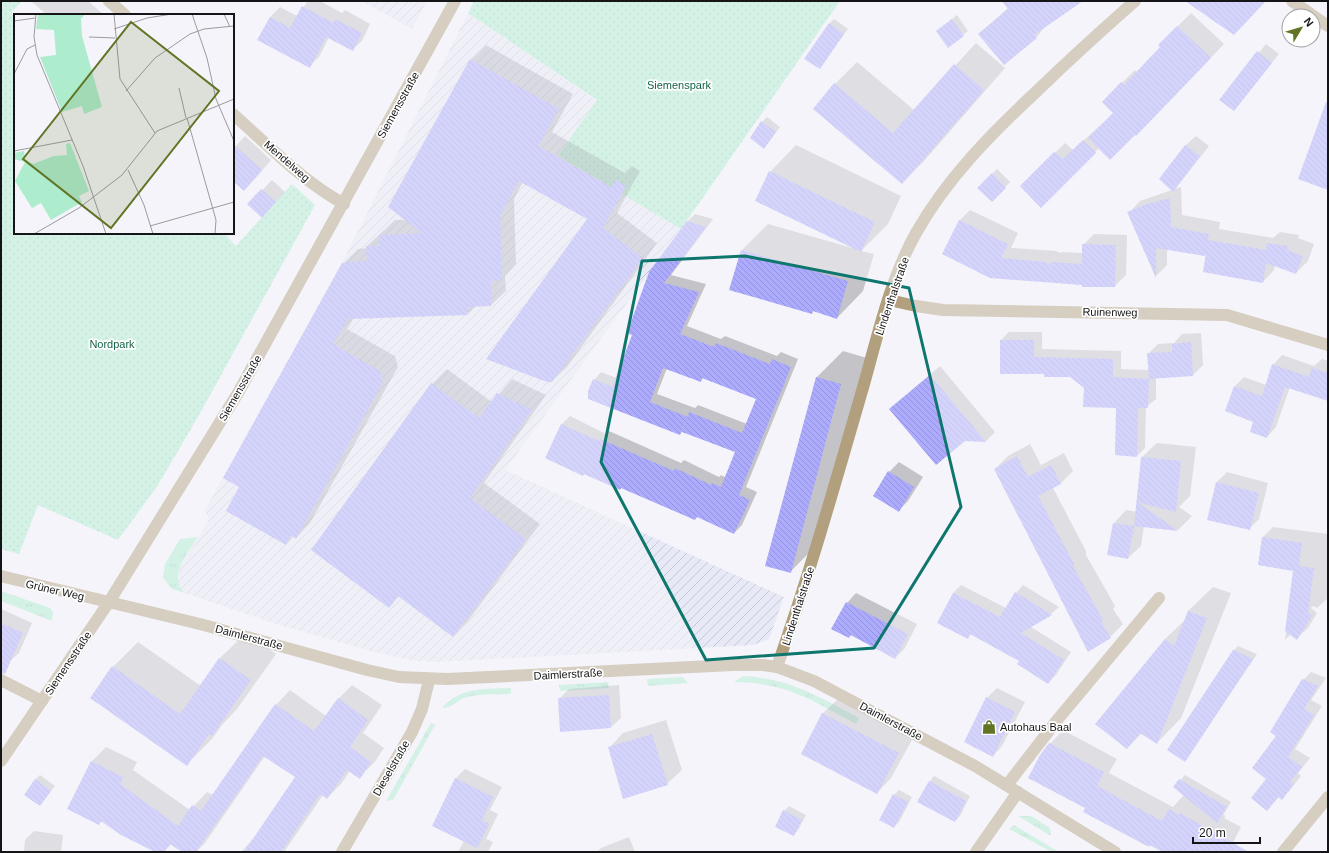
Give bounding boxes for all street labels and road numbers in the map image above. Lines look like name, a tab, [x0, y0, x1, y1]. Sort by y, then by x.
street label: Siemensstraße	[375, 70, 421, 140]
street label: Mendelweg	[262, 138, 312, 184]
street label: Lindenthalstraße	[873, 255, 911, 337]
street label: Ruinenweg	[1082, 306, 1138, 318]
street label: Siemensstraße	[216, 353, 264, 423]
street label: Lindenthalstraße	[780, 565, 816, 647]
street label: Grüner Weg	[25, 577, 85, 603]
street label: Daimlerstraße	[214, 622, 284, 652]
street label: Siemensstraße	[42, 629, 94, 697]
street label: Daimlerstraße	[533, 666, 603, 682]
street label: Daimlerstraße	[858, 699, 924, 743]
street label: Dieselstraße	[370, 738, 412, 798]

